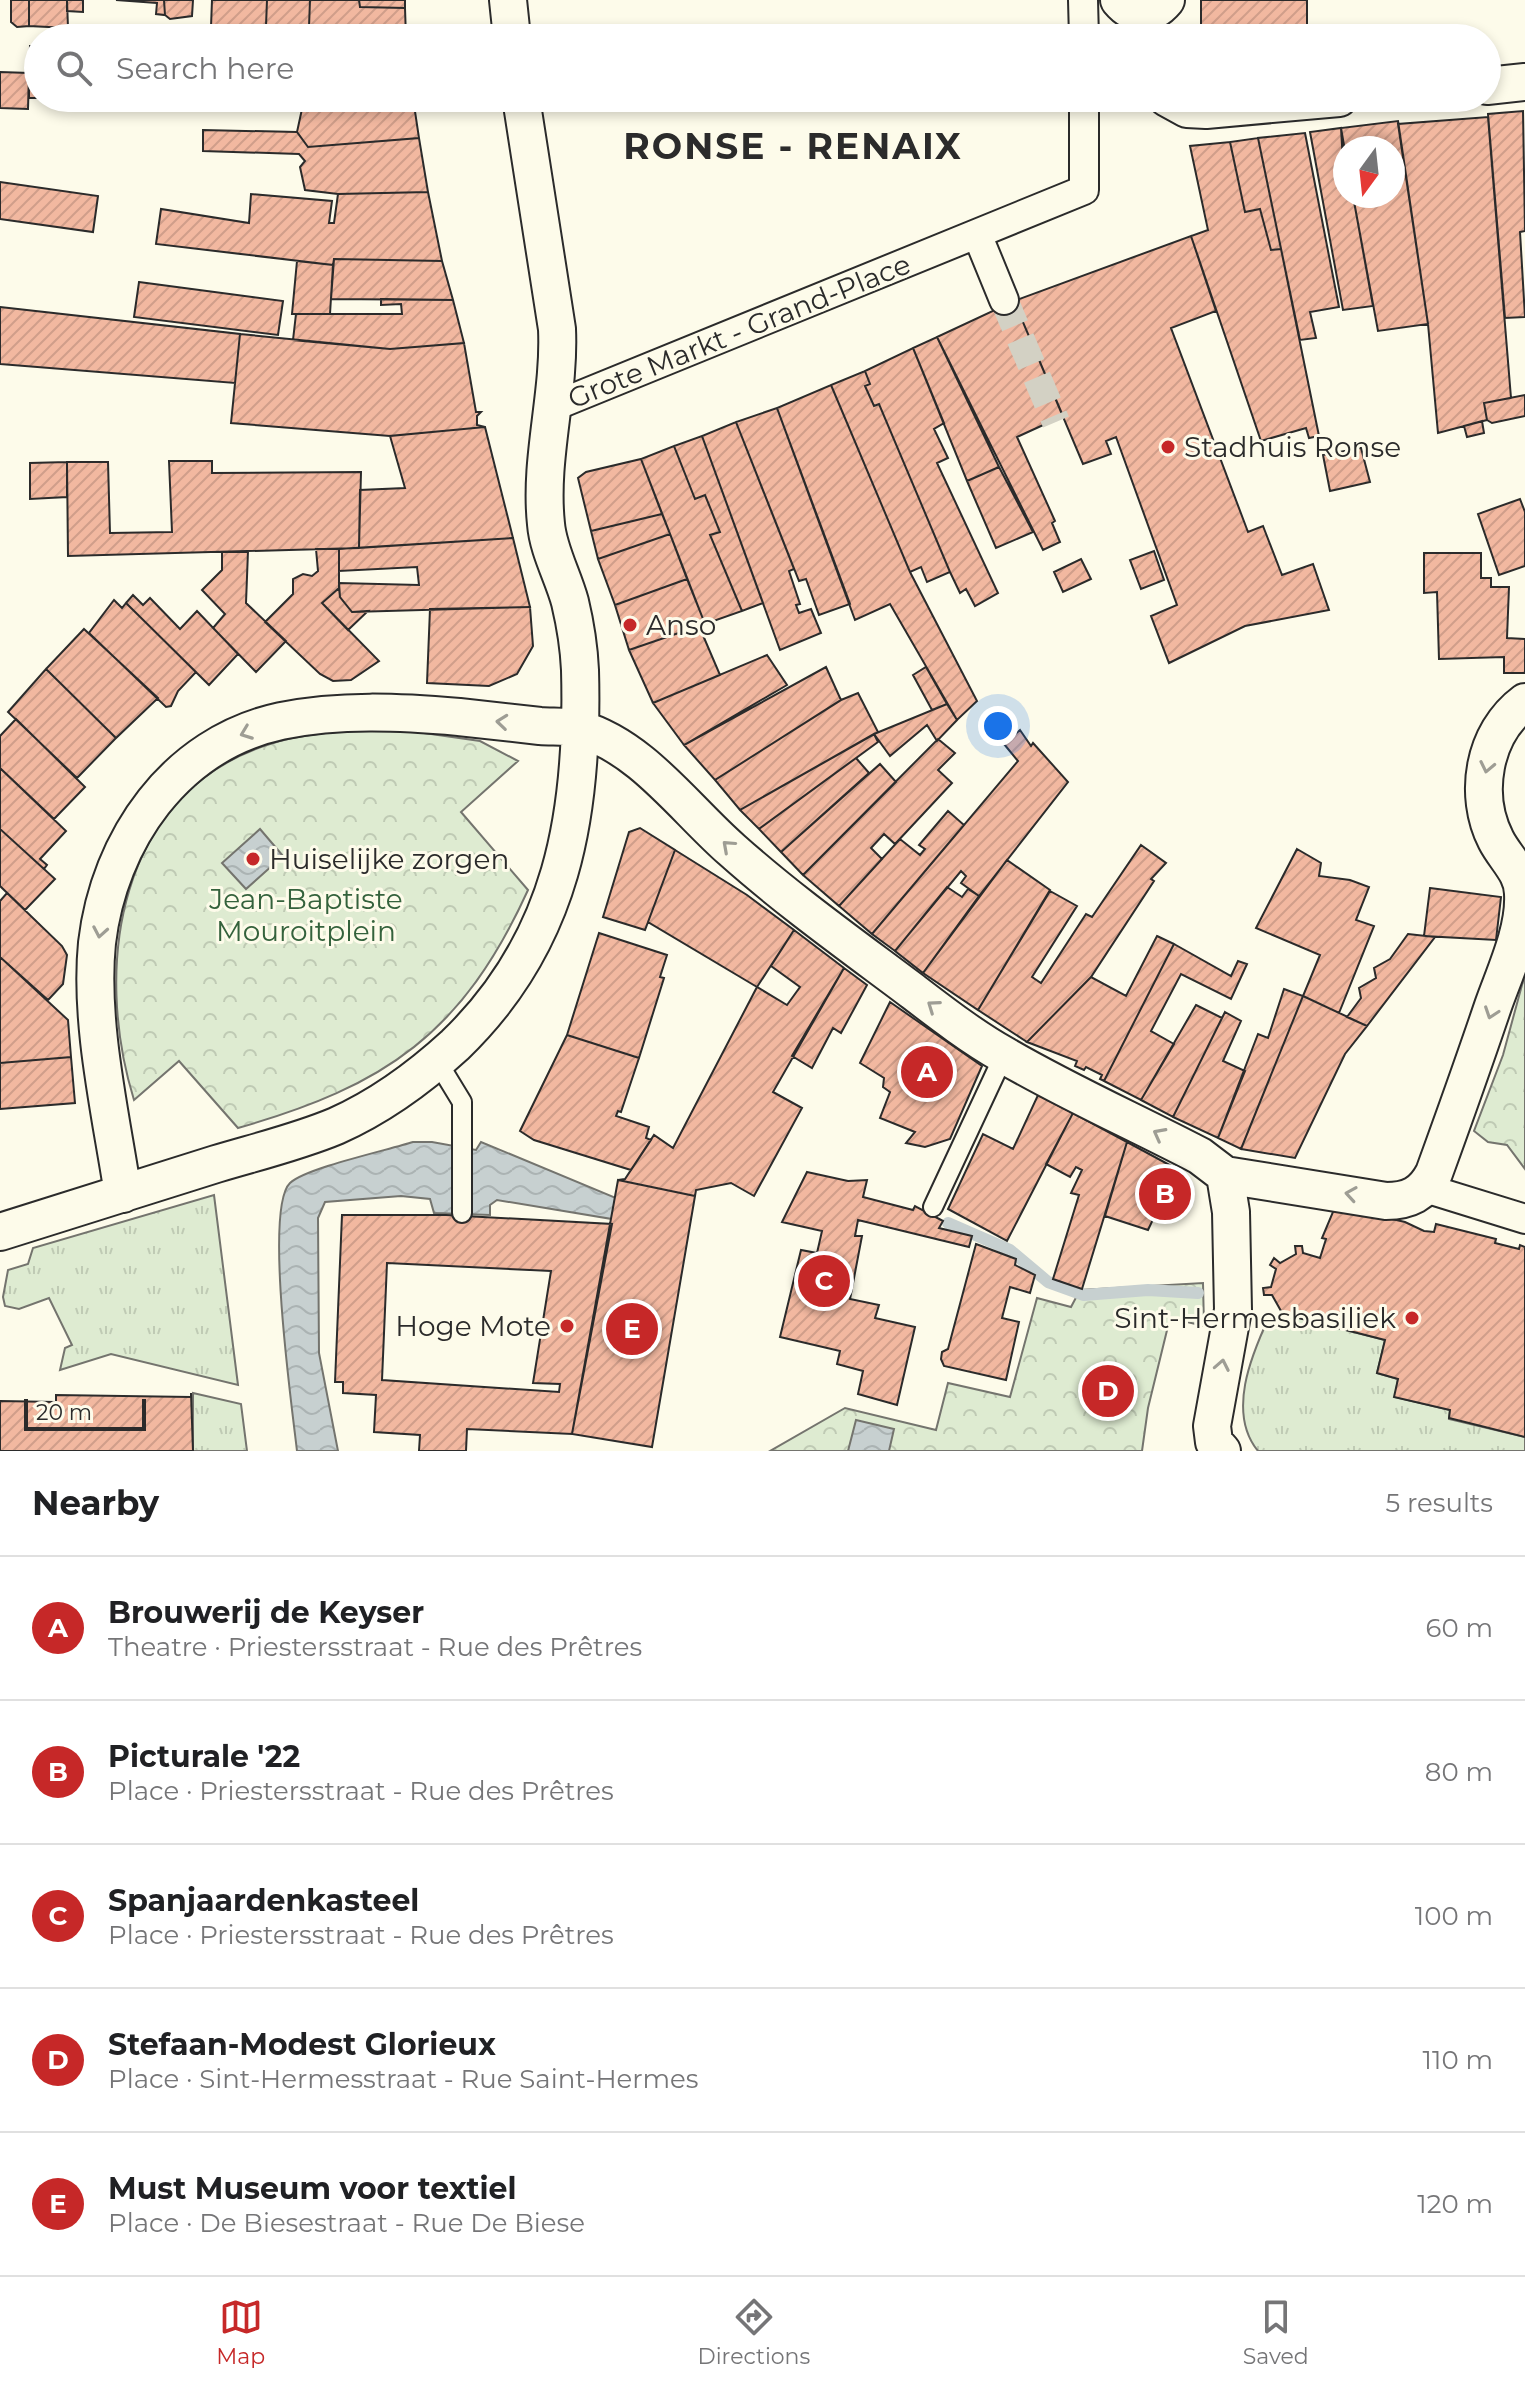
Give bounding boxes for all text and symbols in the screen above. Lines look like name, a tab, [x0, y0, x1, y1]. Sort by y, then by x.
search box	[24, 24, 1501, 112]
icon: search	[52, 46, 96, 90]
text: Search here	[116, 50, 294, 87]
district label: RONSE - RENAIX	[623, 124, 963, 168]
north arrow	[1333, 136, 1405, 208]
street label: Grote Markt - Grand-Place	[563, 247, 915, 415]
place label: Stadhuis Ronse	[1184, 430, 1401, 464]
marker: Stadhuis Ronse	[1159, 438, 1177, 456]
place label: Anso	[646, 608, 716, 642]
marker: Anso	[621, 616, 639, 634]
your location	[978, 706, 1018, 746]
one-way arrow	[495, 713, 508, 730]
one-way arrow	[239, 723, 253, 740]
one-way arrow	[1479, 760, 1496, 774]
one-way arrow	[723, 841, 737, 855]
place label: Huiselijke zorgen	[269, 842, 509, 876]
marker: Huiselijke zorgen	[244, 850, 262, 868]
park label: Jean-Baptiste Mouroitplein	[208, 882, 403, 948]
one-way arrow	[92, 925, 109, 939]
one-way arrow	[927, 1001, 941, 1016]
one-way arrow	[1484, 1005, 1500, 1019]
pin: A	[901, 1042, 953, 1102]
one-way arrow	[1153, 1128, 1167, 1144]
pin: B	[1139, 1164, 1191, 1224]
one-way arrow	[1344, 1186, 1358, 1203]
pin: C	[798, 1251, 850, 1311]
pin: E	[606, 1299, 658, 1359]
place label: Sint-Hermesbasiliek	[1114, 1301, 1396, 1335]
place label: Hoge Mote	[395, 1309, 551, 1343]
marker: Sint-Hermesbasiliek	[1403, 1309, 1421, 1327]
marker: Hoge Mote	[558, 1317, 576, 1335]
one-way arrow	[1213, 1359, 1230, 1372]
pin: D	[1082, 1361, 1134, 1421]
scale bar	[24, 1395, 146, 1431]
text: 20 m	[36, 1399, 92, 1426]
text: Nearby	[32, 1482, 159, 1524]
text: 5 results	[1386, 1487, 1493, 1519]
text: Brouwerij de Keyser	[108, 1594, 424, 1631]
text: A	[48, 1612, 68, 1644]
text: 60 m	[1426, 1612, 1493, 1644]
text: Theatre · Priestersstraat - Rue des Prêtres	[108, 1631, 642, 1663]
text: Picturale '22	[108, 1738, 300, 1775]
text: B	[48, 1756, 68, 1788]
text: 80 m	[1425, 1756, 1493, 1788]
text: Place · Priestersstraat - Rue des Prêtres	[108, 1775, 614, 1807]
text: Spanjaardenkasteel	[108, 1882, 419, 1919]
text: C	[49, 1900, 67, 1932]
text: 100 m	[1415, 1900, 1493, 1932]
text: Place · Priestersstraat - Rue des Prêtres	[108, 1919, 614, 1951]
text: Stefaan-Modest Glorieux	[108, 2026, 496, 2063]
text: D	[47, 2044, 69, 2076]
text: 110 m	[1423, 2044, 1493, 2076]
text: Place · Sint-Hermesstraat - Rue Saint-Hermes	[108, 2063, 699, 2095]
text: Must Museum voor textiel	[108, 2170, 517, 2207]
text: E	[49, 2188, 67, 2220]
text: 120 m	[1417, 2188, 1493, 2220]
text: Place · De Biesestraat - Rue De Biese	[108, 2207, 585, 2239]
tab: Map	[216, 2295, 265, 2370]
tab: Directions	[698, 2295, 810, 2370]
tab: Saved	[1243, 2295, 1309, 2370]

